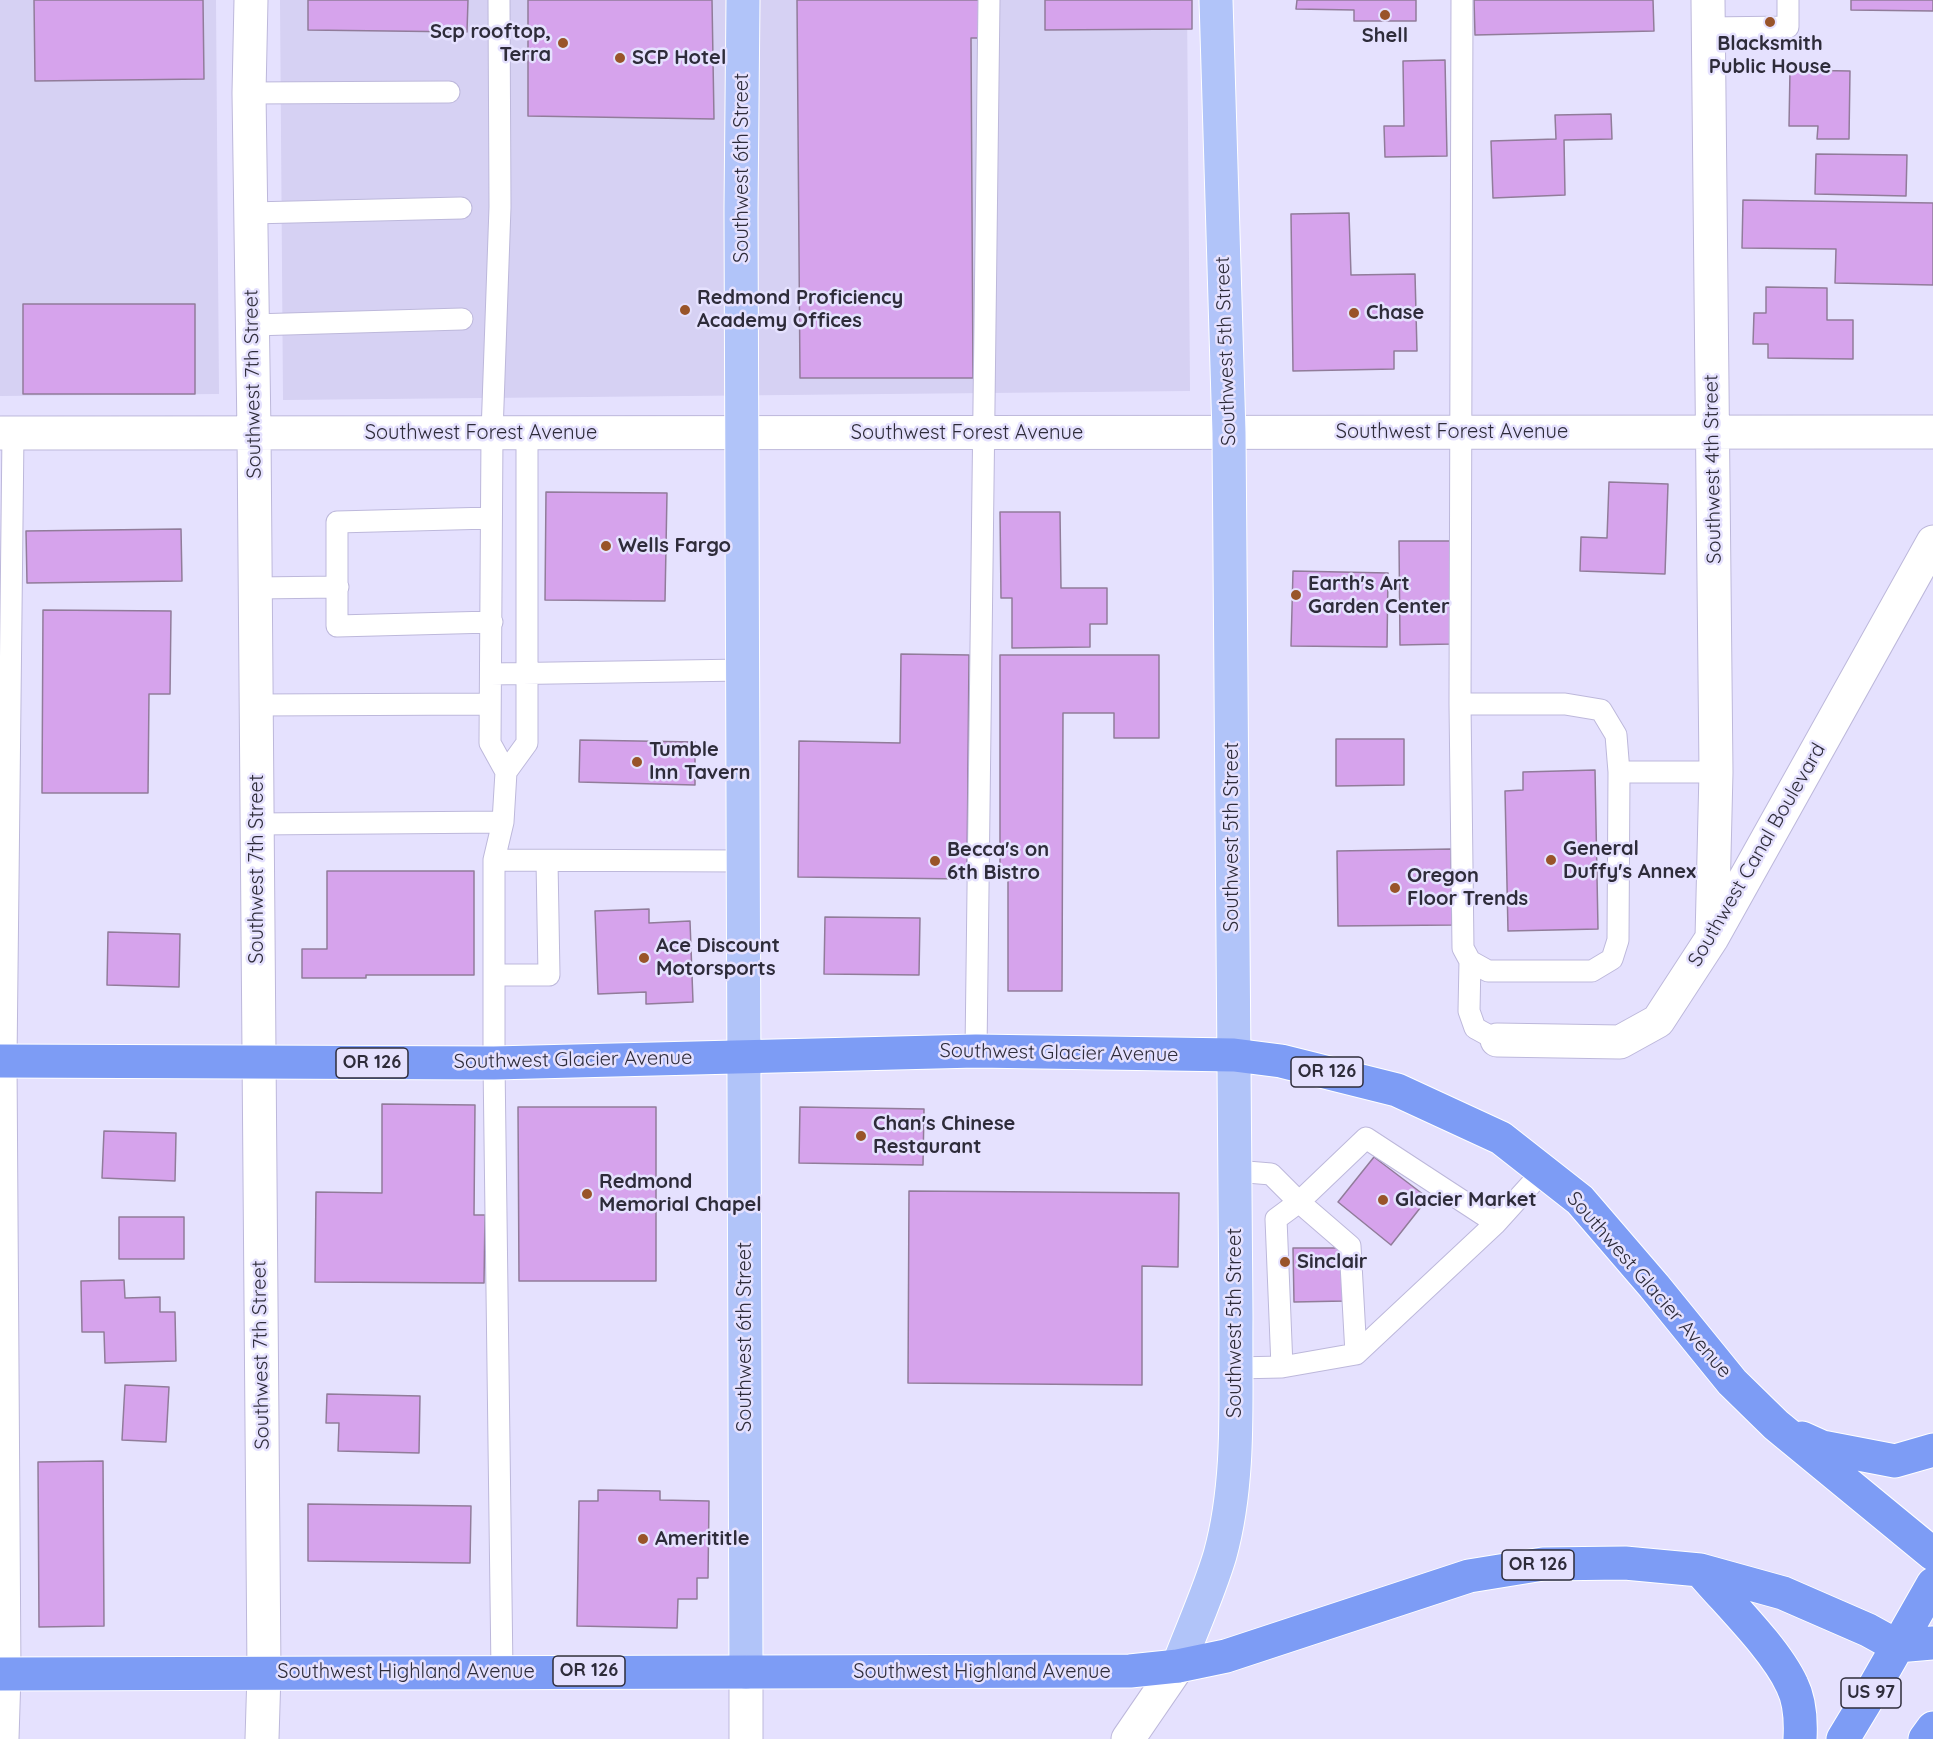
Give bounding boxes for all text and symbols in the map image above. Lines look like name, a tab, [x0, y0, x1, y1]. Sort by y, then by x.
marker: Shell	[1378, 8, 1392, 22]
marker: Blacksmith Public House	[1763, 15, 1777, 29]
place label: Scp rooftop, Terra	[430, 20, 551, 67]
place label: Shell	[1362, 24, 1408, 48]
place label: Blacksmith Public House	[1709, 32, 1831, 79]
marker: Scp rooftop, Terra	[556, 36, 570, 50]
place label: SCP Hotel	[632, 46, 726, 70]
marker: SCP Hotel	[613, 51, 627, 65]
street label: Southwest 6th Street	[730, 73, 754, 263]
street label: Southwest 5th Street	[1211, 256, 1241, 446]
place label: Redmond Proficiency Academy Offices	[697, 286, 903, 333]
street label: Southwest 7th Street	[239, 289, 267, 479]
place label: Chase	[1366, 301, 1424, 325]
marker: Redmond Proficiency Academy Offices	[678, 303, 692, 317]
marker: Chase	[1347, 306, 1361, 320]
street label: Southwest 4th Street	[1699, 374, 1727, 564]
street label: Southwest Forest Avenue	[1336, 420, 1568, 444]
street label: Southwest Forest Avenue	[365, 421, 597, 445]
street label: Southwest Forest Avenue	[851, 421, 1083, 445]
place label: Wells Fargo	[618, 534, 731, 558]
marker: Wells Fargo	[599, 539, 613, 553]
place label: Earth's Art Garden Center	[1308, 572, 1450, 619]
marker: Earth's Art Garden Center	[1289, 588, 1303, 602]
place label: Tumble Inn Tavern	[649, 738, 750, 785]
street label: Southwest Canal Boulevard	[1683, 739, 1831, 971]
street label: Southwest 5th Street	[1220, 742, 1244, 932]
marker: Tumble Inn Tavern	[630, 755, 644, 769]
street label: Southwest 7th Street	[245, 774, 269, 964]
place label: General Duffy's Annex	[1563, 837, 1696, 884]
place label: Becca's on 6th Bistro	[947, 838, 1049, 885]
marker: General Duffy's Annex	[1544, 853, 1558, 867]
marker: Becca's on 6th Bistro	[928, 854, 942, 868]
place label: Oregon Floor Trends	[1407, 864, 1528, 911]
marker: Oregon Floor Trends	[1388, 881, 1402, 895]
place label: Ace Discount Motorsports	[656, 934, 780, 981]
marker: Ace Discount Motorsports	[637, 951, 651, 965]
street label: Southwest Glacier Avenue	[939, 1039, 1179, 1067]
street label: Southwest Glacier Avenue	[453, 1046, 693, 1074]
road number: OR 126	[336, 1048, 408, 1078]
road number: OR 126	[1291, 1057, 1363, 1087]
place label: Chan's Chinese Restaurant	[873, 1112, 1015, 1159]
marker: Chan's Chinese Restaurant	[854, 1129, 868, 1143]
place label: Redmond Memorial Chapel	[599, 1170, 762, 1217]
marker: Redmond Memorial Chapel	[580, 1187, 594, 1201]
street label: Southwest Glacier Avenue	[1562, 1187, 1736, 1383]
place label: Glacier Market	[1395, 1188, 1537, 1212]
marker: Glacier Market	[1376, 1193, 1390, 1207]
street label: Southwest 5th Street	[1223, 1228, 1247, 1418]
street label: Southwest 6th Street	[733, 1242, 757, 1432]
place label: Sinclair	[1297, 1250, 1367, 1274]
marker: Sinclair	[1278, 1255, 1292, 1269]
street label: Southwest 7th Street	[247, 1260, 275, 1450]
place label: Amerititle	[655, 1527, 749, 1551]
marker: Amerititle	[636, 1532, 650, 1546]
road number: OR 126	[1502, 1550, 1574, 1580]
road number: OR 126	[553, 1656, 625, 1686]
street label: Southwest Highland Avenue	[277, 1660, 535, 1684]
street label: Southwest Highland Avenue	[853, 1660, 1111, 1684]
road number: US 97	[1841, 1678, 1901, 1708]

